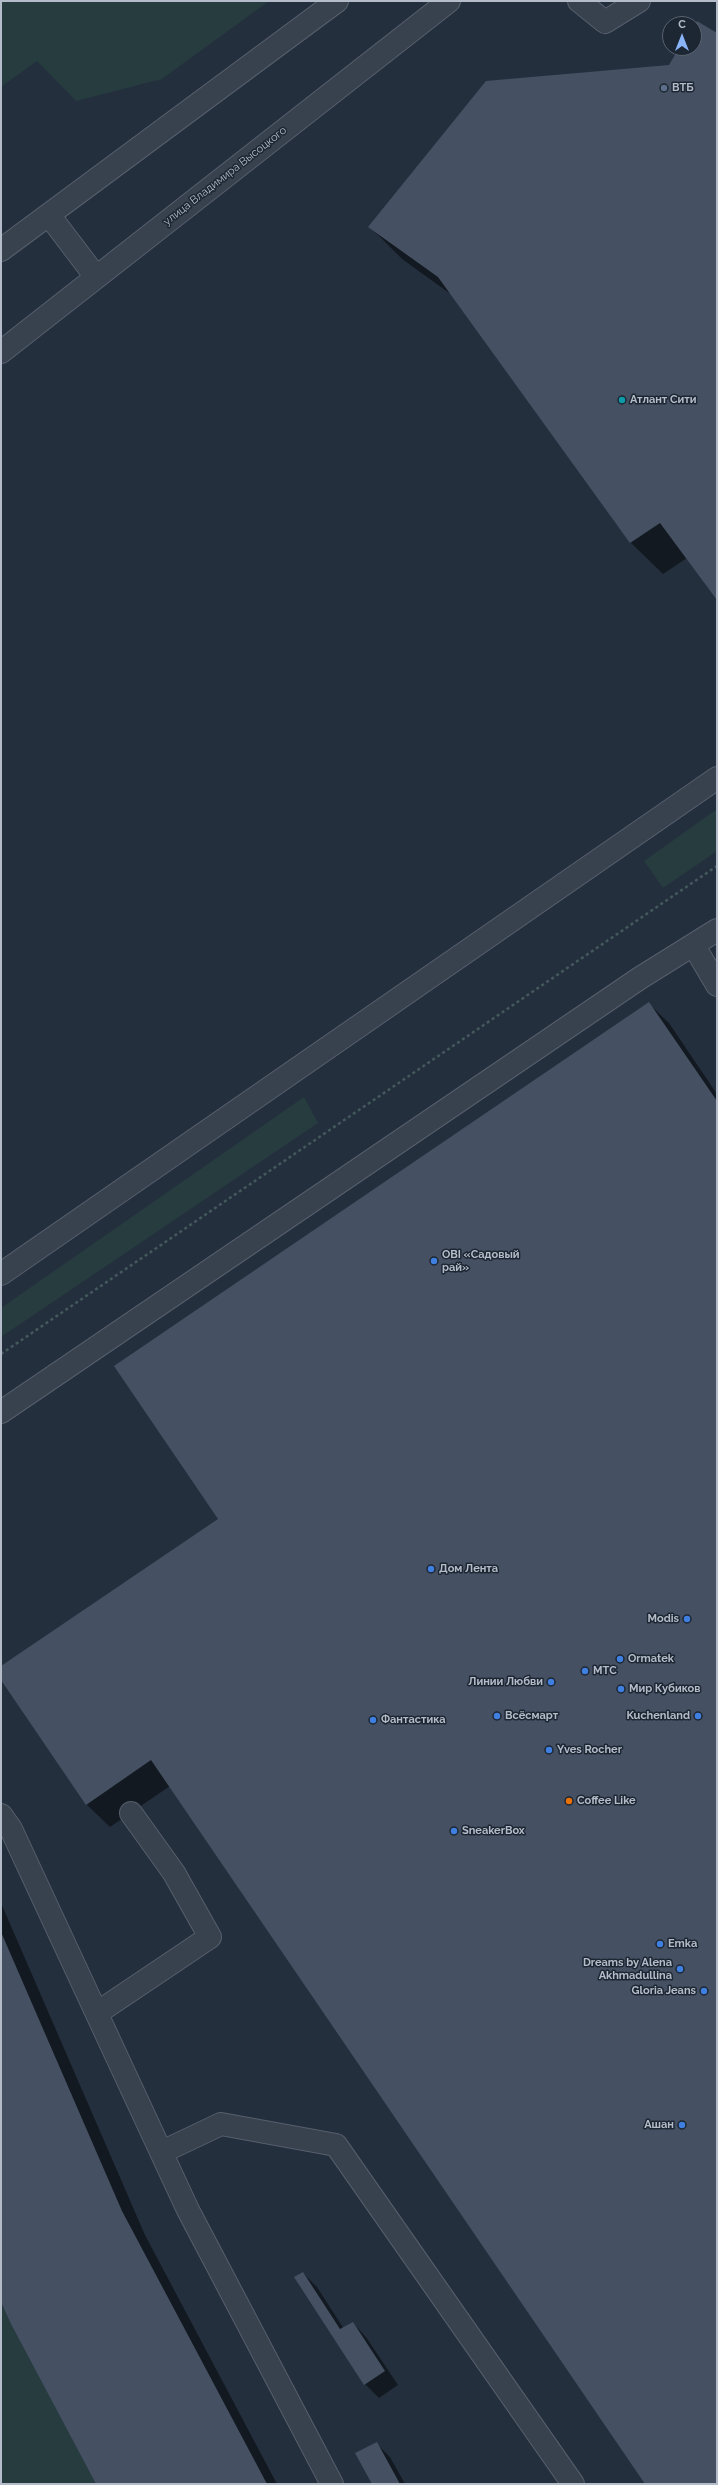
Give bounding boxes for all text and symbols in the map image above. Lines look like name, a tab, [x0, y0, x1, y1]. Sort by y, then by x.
north arrow	[662, 16, 702, 56]
text: С	[678, 18, 686, 31]
place label: ВТБ	[672, 81, 694, 95]
marker: ВТБ	[659, 83, 669, 93]
street label: улица Владимира Высоцкого	[161, 124, 289, 228]
place label: Атлант Сити	[630, 393, 696, 407]
marker: Атлант Сити	[617, 395, 627, 405]
place label: OBI «Садовый рай»	[442, 1248, 520, 1274]
marker: OBI «Садовый рай»	[429, 1256, 439, 1266]
place label: Дом Лента	[439, 1562, 498, 1576]
marker: Дом Лента	[426, 1564, 436, 1574]
place label: Modis	[648, 1612, 679, 1626]
marker: Modis	[682, 1614, 692, 1624]
place label: Ormatek	[628, 1652, 674, 1666]
marker: Ormatek	[615, 1654, 625, 1664]
place label: МТС	[593, 1664, 617, 1678]
marker: МТС	[580, 1666, 590, 1676]
place label: Линии Любви	[468, 1675, 543, 1689]
marker: Линии Любви	[546, 1677, 556, 1687]
place label: Мир Кубиков	[629, 1682, 701, 1696]
marker: Мир Кубиков	[616, 1684, 626, 1694]
place label: Всёсмарт	[505, 1709, 558, 1723]
place label: Kuchenland	[626, 1709, 690, 1723]
marker: Всёсмарт	[492, 1711, 502, 1721]
marker: Kuchenland	[693, 1711, 703, 1721]
place label: Фантастика	[381, 1713, 446, 1727]
marker: Фантастика	[368, 1715, 378, 1725]
place label: Yves Rocher	[557, 1743, 622, 1757]
marker: Yves Rocher	[544, 1745, 554, 1755]
place label: Coffee Like	[577, 1794, 636, 1808]
marker: Coffee Like	[564, 1796, 574, 1806]
place label: SneakerBox	[462, 1824, 525, 1838]
marker: SneakerBox	[449, 1826, 459, 1836]
place label: Emka	[668, 1937, 697, 1951]
marker: Emka	[655, 1939, 665, 1949]
place label: Dreams by Alena Akhmadullina	[583, 1956, 672, 1982]
marker: Dreams by Alena Akhmadullina	[675, 1964, 685, 1974]
place label: Gloria Jeans	[632, 1984, 696, 1998]
marker: Gloria Jeans	[699, 1986, 709, 1996]
place label: Ашан	[644, 2118, 674, 2132]
marker: Ашан	[677, 2120, 687, 2130]

